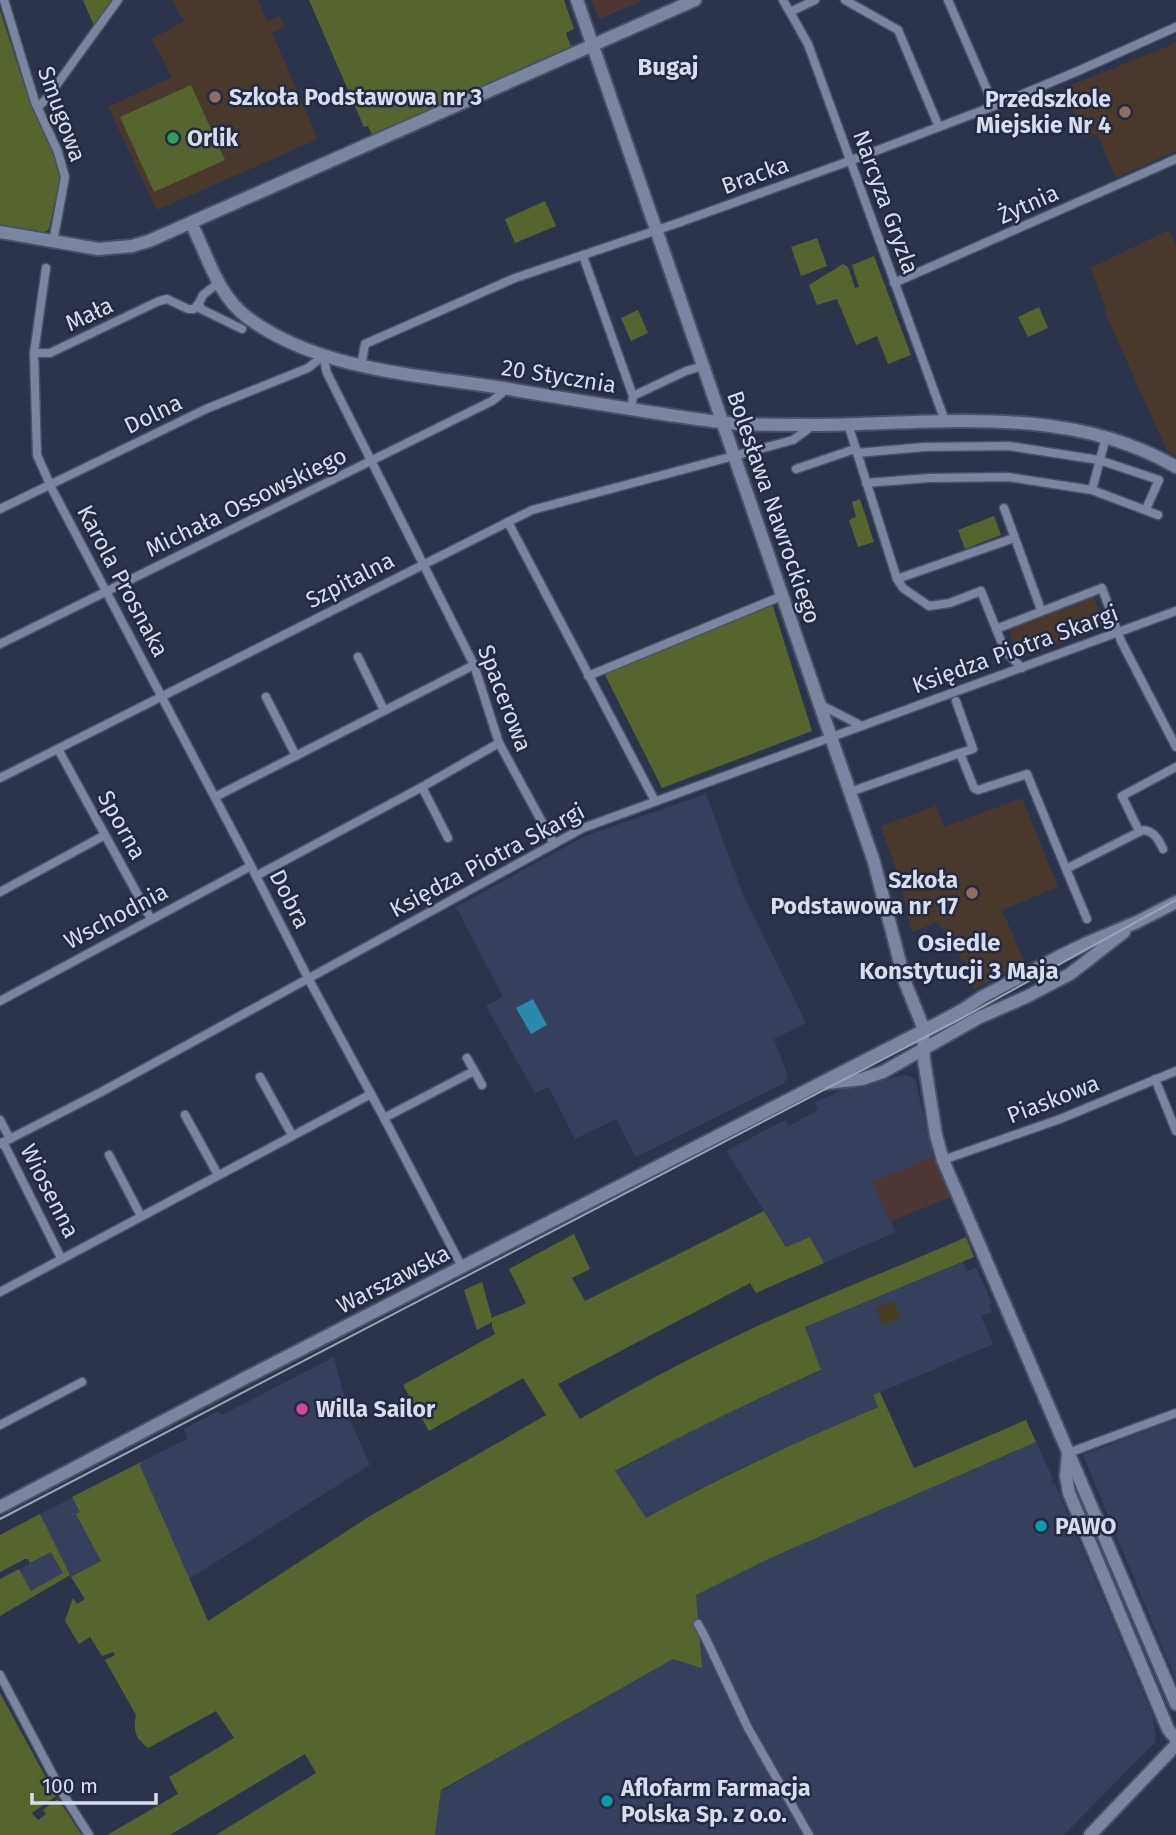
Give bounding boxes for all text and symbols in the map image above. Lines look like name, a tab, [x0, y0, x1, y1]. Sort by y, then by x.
district label: Bugaj	[638, 53, 698, 81]
street label: Smugowa	[32, 63, 92, 165]
place label: Szkoła Podstawowa nr 3	[229, 83, 482, 111]
place label: Przedszkole Miejskie Nr 4	[976, 85, 1111, 139]
marker: Szkoła Podstawowa nr 3	[207, 89, 223, 105]
marker: Przedszkole Miejskie Nr 4	[1117, 104, 1133, 120]
place label: Orlik	[187, 124, 238, 152]
street label: Narcyza Gryzla	[847, 126, 925, 278]
marker: Orlik	[165, 130, 181, 146]
street label: Bracka	[718, 150, 792, 200]
street label: Żytnia	[993, 178, 1063, 230]
street label: Mała	[61, 291, 117, 337]
street label: 20 Stycznia	[500, 353, 618, 399]
street label: Bolesława Nawrockiego	[721, 387, 827, 627]
street label: Dolna	[119, 388, 187, 440]
street label: Michała Ossowskiego	[141, 441, 351, 563]
street label: Karola Prosnaka	[71, 500, 175, 662]
street label: Szpitalna	[301, 546, 399, 614]
street label: Księdza Piotra Skargi	[908, 599, 1122, 699]
street label: Spacerowa	[472, 641, 538, 755]
street label: Sporna	[92, 786, 152, 864]
street label: Księdza Piotra Skargi	[385, 797, 589, 923]
street label: Dobra	[263, 865, 317, 933]
place label: Szkoła Podstawowa nr 17	[770, 866, 958, 920]
street label: Wschodnia	[59, 877, 173, 955]
marker: Szkoła Podstawowa nr 17	[964, 885, 980, 901]
district label: Osiedle Konstytucji 3 Maja	[859, 929, 1059, 985]
street label: Piaskowa	[1003, 1069, 1103, 1129]
street label: Wiosenna	[14, 1139, 86, 1243]
street label: Warszawska	[332, 1239, 454, 1319]
place label: Willa Sailor	[316, 1395, 436, 1423]
marker: Willa Sailor	[294, 1401, 310, 1417]
place label: PAWO	[1055, 1512, 1116, 1540]
marker: PAWO	[1033, 1518, 1049, 1534]
scale bar	[32, 1762, 156, 1806]
text: 100 m	[42, 1773, 98, 1799]
place label: Aflofarm Farmacja Polska Sp. z o.o.	[620, 1774, 811, 1828]
marker: Aflofarm Farmacja Polska Sp. z o.o.	[599, 1793, 615, 1809]

